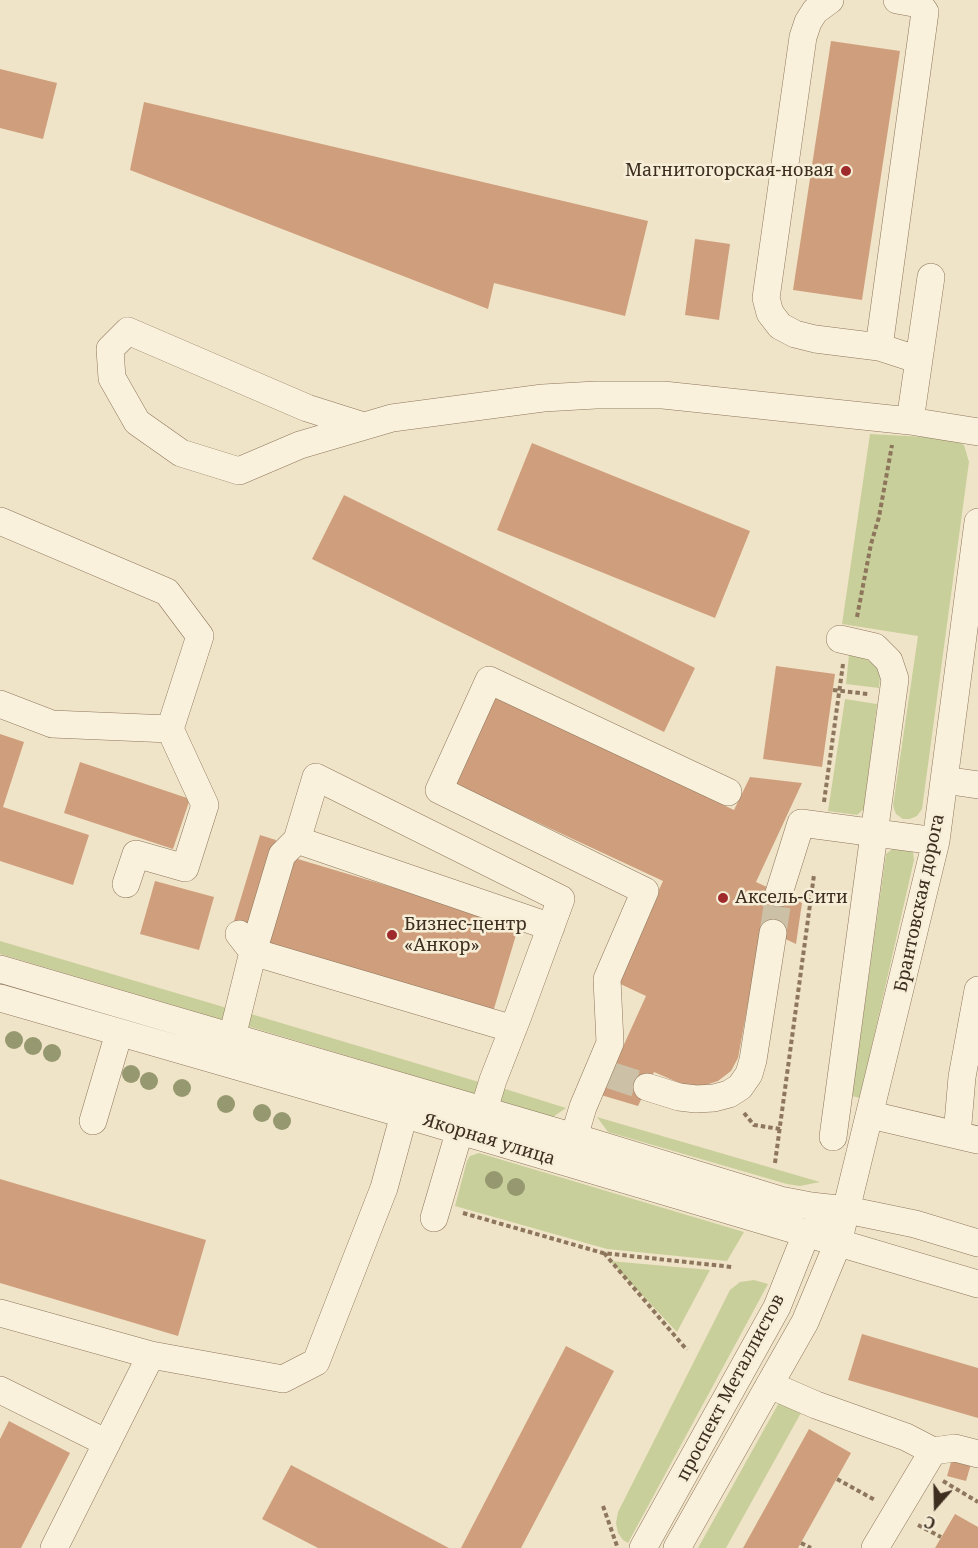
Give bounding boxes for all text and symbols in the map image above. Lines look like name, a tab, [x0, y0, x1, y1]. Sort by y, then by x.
place label: Магнитогорская-новая	[625, 160, 834, 182]
marker: Магнитогорская-новая	[839, 164, 853, 178]
street label: Брантовская дорога	[891, 812, 949, 994]
place label: Аксель-Сити	[735, 887, 848, 909]
marker: Аксель-Сити	[716, 891, 730, 905]
place label: Бизнес-центр «Анкор»	[404, 914, 527, 956]
marker: Бизнес-центр «Анкор»	[385, 928, 399, 942]
street label: Якорная улица	[420, 1110, 558, 1170]
street label: проспект Металлистов	[673, 1291, 789, 1485]
north arrow	[906, 1476, 966, 1536]
text: С	[921, 1511, 939, 1535]

